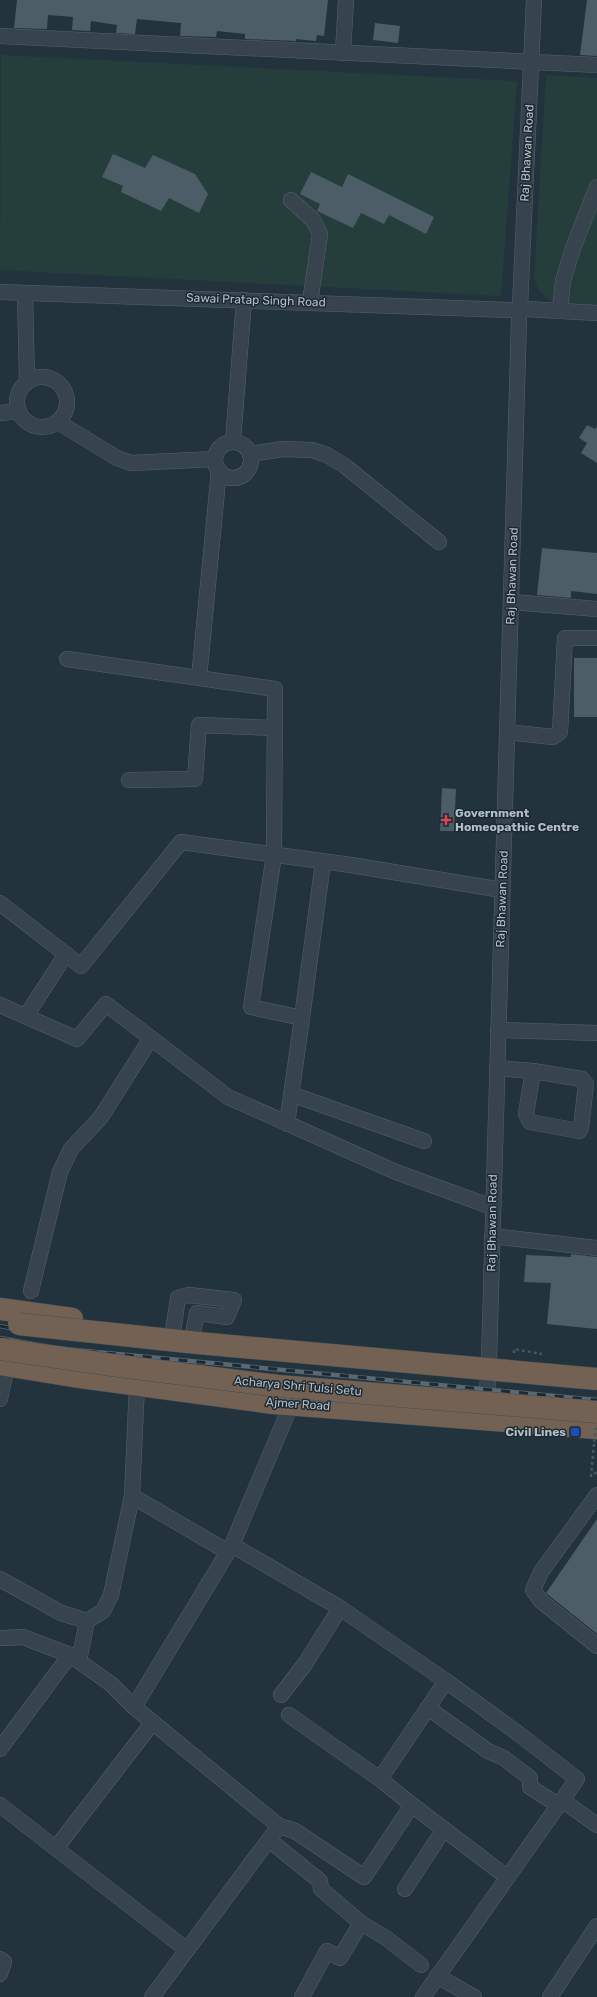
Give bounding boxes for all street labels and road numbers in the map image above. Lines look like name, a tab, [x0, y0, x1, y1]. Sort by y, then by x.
street label: Raj Bhawan Road	[517, 104, 537, 202]
street label: Sawai Pratap Singh Road	[186, 291, 326, 309]
street label: Raj Bhawan Road	[503, 527, 521, 625]
street label: Raj Bhawan Road	[493, 850, 511, 948]
street label: Raj Bhawan Road	[484, 1174, 500, 1272]
street label: Acharya Shri Tulsi Setu	[234, 1373, 362, 1399]
street label: Ajmer Road	[265, 1395, 331, 1413]

